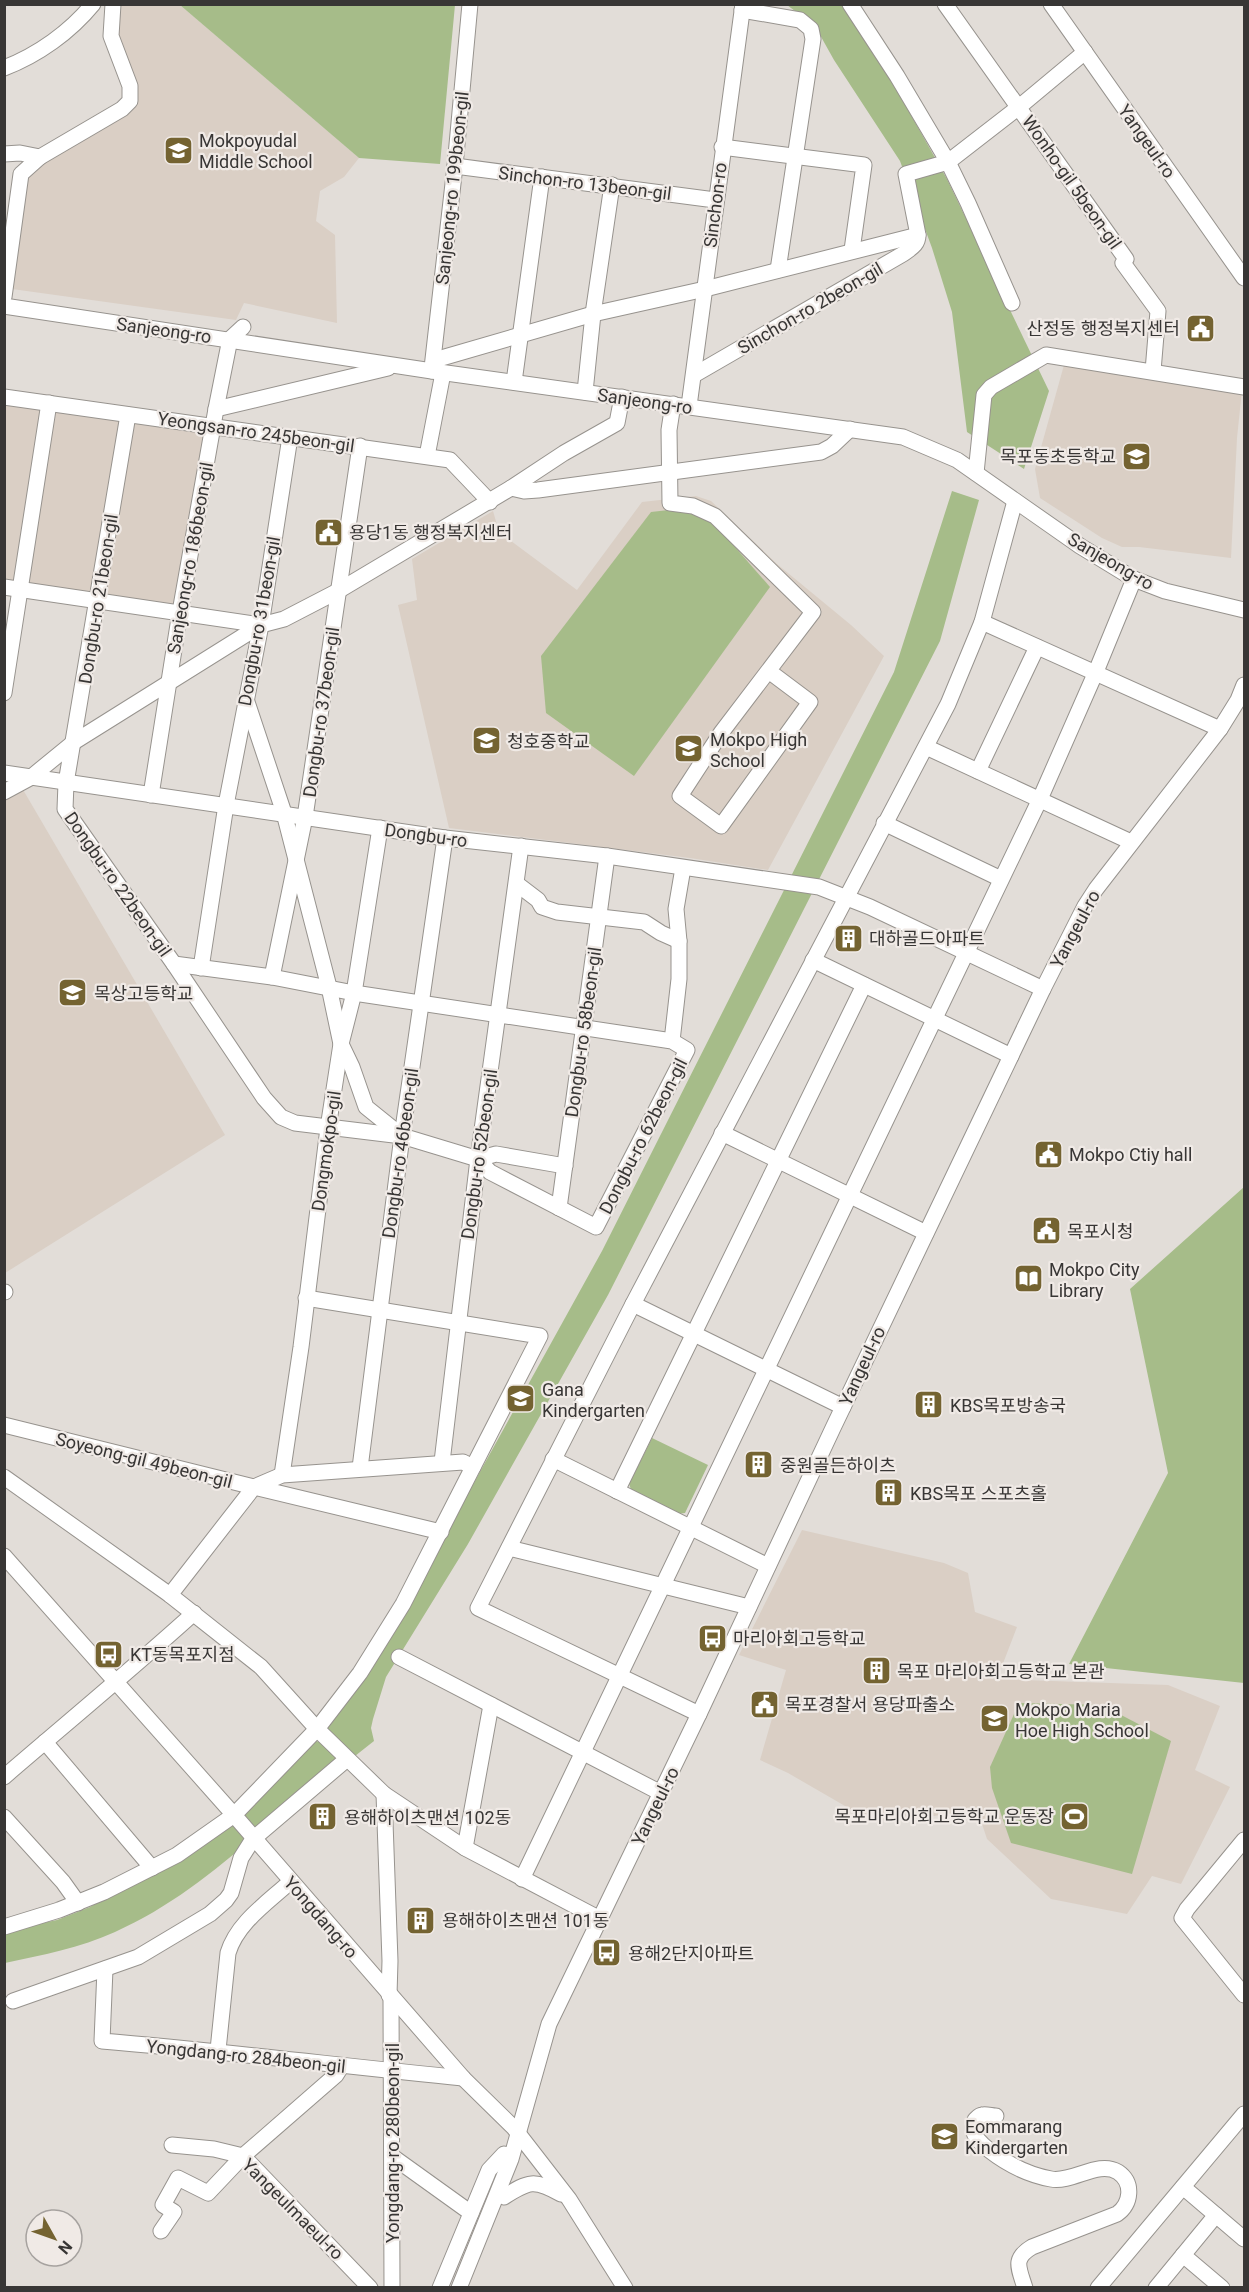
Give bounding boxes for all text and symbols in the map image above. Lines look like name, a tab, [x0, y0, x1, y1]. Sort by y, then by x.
street label: Sanjeong-ro 199beon-gil	[431, 90, 473, 286]
street label: Yangeul-ro	[1114, 100, 1180, 182]
street label: Wonho-gil 5beon-gil	[1018, 111, 1126, 253]
place label: Mokpoyudal Middle School	[199, 130, 313, 172]
school or university icon: Mokpoyudal Middle School	[162, 134, 194, 166]
street label: Sinchon-ro	[699, 161, 731, 249]
street label: Sinchon-ro 13beon-gil	[497, 162, 673, 204]
street label: Sinchon-ro 2beon-gil	[734, 258, 886, 358]
public building icon: 산정동 행정복지센터	[1185, 312, 1217, 344]
street label: Sanjeong-ro	[115, 313, 213, 347]
place label: 산정동 행정복지센터	[1026, 318, 1180, 339]
street label: Sanjeong-ro	[596, 384, 694, 418]
street label: Yeongsan-ro 245beon-gil	[156, 408, 356, 456]
school or university icon: 목포동초등학교	[1121, 440, 1153, 472]
place label: 목포동초등학교	[1000, 446, 1116, 467]
street label: Sanjeong-ro 186beon-gil	[163, 461, 217, 655]
street label: Dongbu-ro 21beon-gil	[74, 513, 122, 685]
public building icon: 용당1동 행정복지센터	[312, 516, 344, 548]
place label: 용당1동 행정복지센터	[349, 522, 513, 543]
street label: Sanjeong-ro	[1064, 528, 1158, 594]
street label: Dongbu-ro 31beon-gil	[234, 535, 284, 707]
street label: Dongbu-ro 37beon-gil	[299, 626, 343, 798]
school or university icon: 청호중학교	[470, 725, 502, 757]
place label: Mokpo High School	[710, 729, 807, 771]
place label: 청호중학교	[507, 731, 590, 752]
school or university icon: Mokpo High School	[673, 733, 705, 765]
street label: Dongbu-ro 22beon-gil	[60, 808, 176, 960]
street label: Dongbu-ro	[383, 819, 469, 851]
street label: Yangeul-ro	[1046, 887, 1104, 971]
building icon: 대하골드아파트	[832, 922, 864, 954]
place label: 대하골드아파트	[869, 928, 985, 949]
street label: Dongbu-ro 58beon-gil	[561, 946, 605, 1118]
school or university icon: 목상고등학교	[57, 977, 89, 1009]
place label: 목상고등학교	[94, 983, 193, 1004]
street label: Dongbu-ro 62beon-gil	[595, 1055, 691, 1217]
street label: Dongbu-ro 46beon-gil	[378, 1067, 422, 1239]
street label: Dongbu-ro 52beon-gil	[457, 1068, 501, 1240]
street label: Dongmokpo-gil	[307, 1089, 345, 1213]
public building icon: Mokpo Ctiy hall	[1032, 1138, 1064, 1170]
place label: Mokpo Ctiy hall	[1069, 1144, 1192, 1165]
public building icon: 목포시청	[1030, 1215, 1062, 1247]
place label: 목포시청	[1067, 1221, 1133, 1242]
place label: Mokpo City Library	[1049, 1259, 1140, 1301]
library icon: Mokpo City Library	[1012, 1263, 1044, 1295]
street label: Yangeul-ro	[835, 1323, 889, 1409]
place label: Gana Kindergarten	[542, 1379, 645, 1421]
school or university icon: Gana Kindergarten	[505, 1383, 537, 1415]
building icon: KBS목포방송국	[913, 1389, 945, 1421]
place label: KBS목포방송국	[950, 1395, 1066, 1416]
street label: Soyeong-gil 49beon-gil	[53, 1428, 235, 1492]
building icon: 중원골든하이츠	[743, 1449, 775, 1481]
place label: 중원골든하이츠	[780, 1455, 896, 1476]
building icon: KBS목포 스포츠홀	[873, 1477, 905, 1509]
place label: KBS목포 스포츠홀	[910, 1483, 1047, 1504]
bus stop icon: 마리아회고등학교	[696, 1622, 728, 1654]
place label: 마리아회고등학교	[733, 1628, 865, 1649]
bus stop icon: KT동목포지점	[93, 1638, 125, 1670]
place label: KT동목포지점	[130, 1644, 235, 1665]
building icon: 목포 마리아회고등학교 본관	[860, 1655, 892, 1687]
place label: 목포 마리아회고등학교 본관	[897, 1661, 1105, 1682]
public building icon: 목포경찰서 용당파출소	[748, 1688, 780, 1720]
place label: 목포경찰서 용당파출소	[785, 1694, 955, 1715]
place label: Mokpo Maria Hoe High School	[1015, 1699, 1149, 1741]
school or university icon: Mokpo Maria Hoe High School	[978, 1703, 1010, 1735]
street label: Yangeul-ro	[627, 1763, 683, 1849]
sports icon: 목포마리아회고등학교 운동장	[1059, 1800, 1091, 1832]
building icon: 용해하이츠맨션 102동	[307, 1801, 339, 1833]
place label: 목포마리아회고등학교 운동장	[834, 1806, 1054, 1827]
place label: 용해하이츠맨션 102동	[344, 1807, 511, 1828]
street label: Yongdang-ro	[280, 1872, 362, 1962]
building icon: 용해하이츠맨션 101동	[405, 1904, 437, 1936]
place label: 용해하이츠맨션 101동	[442, 1910, 609, 1931]
bus stop icon: 용해2단지아파트	[591, 1937, 623, 1969]
place label: 용해2단지아파트	[628, 1943, 754, 1964]
street label: Yongdang-ro 284beon-gil	[145, 2035, 347, 2077]
street label: Yongdang-ro 280beon-gil	[382, 2043, 403, 2243]
place label: Eommarang Kindergarten	[965, 2116, 1068, 2158]
school or university icon: Eommarang Kindergarten	[928, 2120, 960, 2152]
street label: Yangeulmaeul-ro	[238, 2154, 348, 2264]
north arrow	[24, 2208, 84, 2268]
text: N	[54, 2237, 76, 2258]

